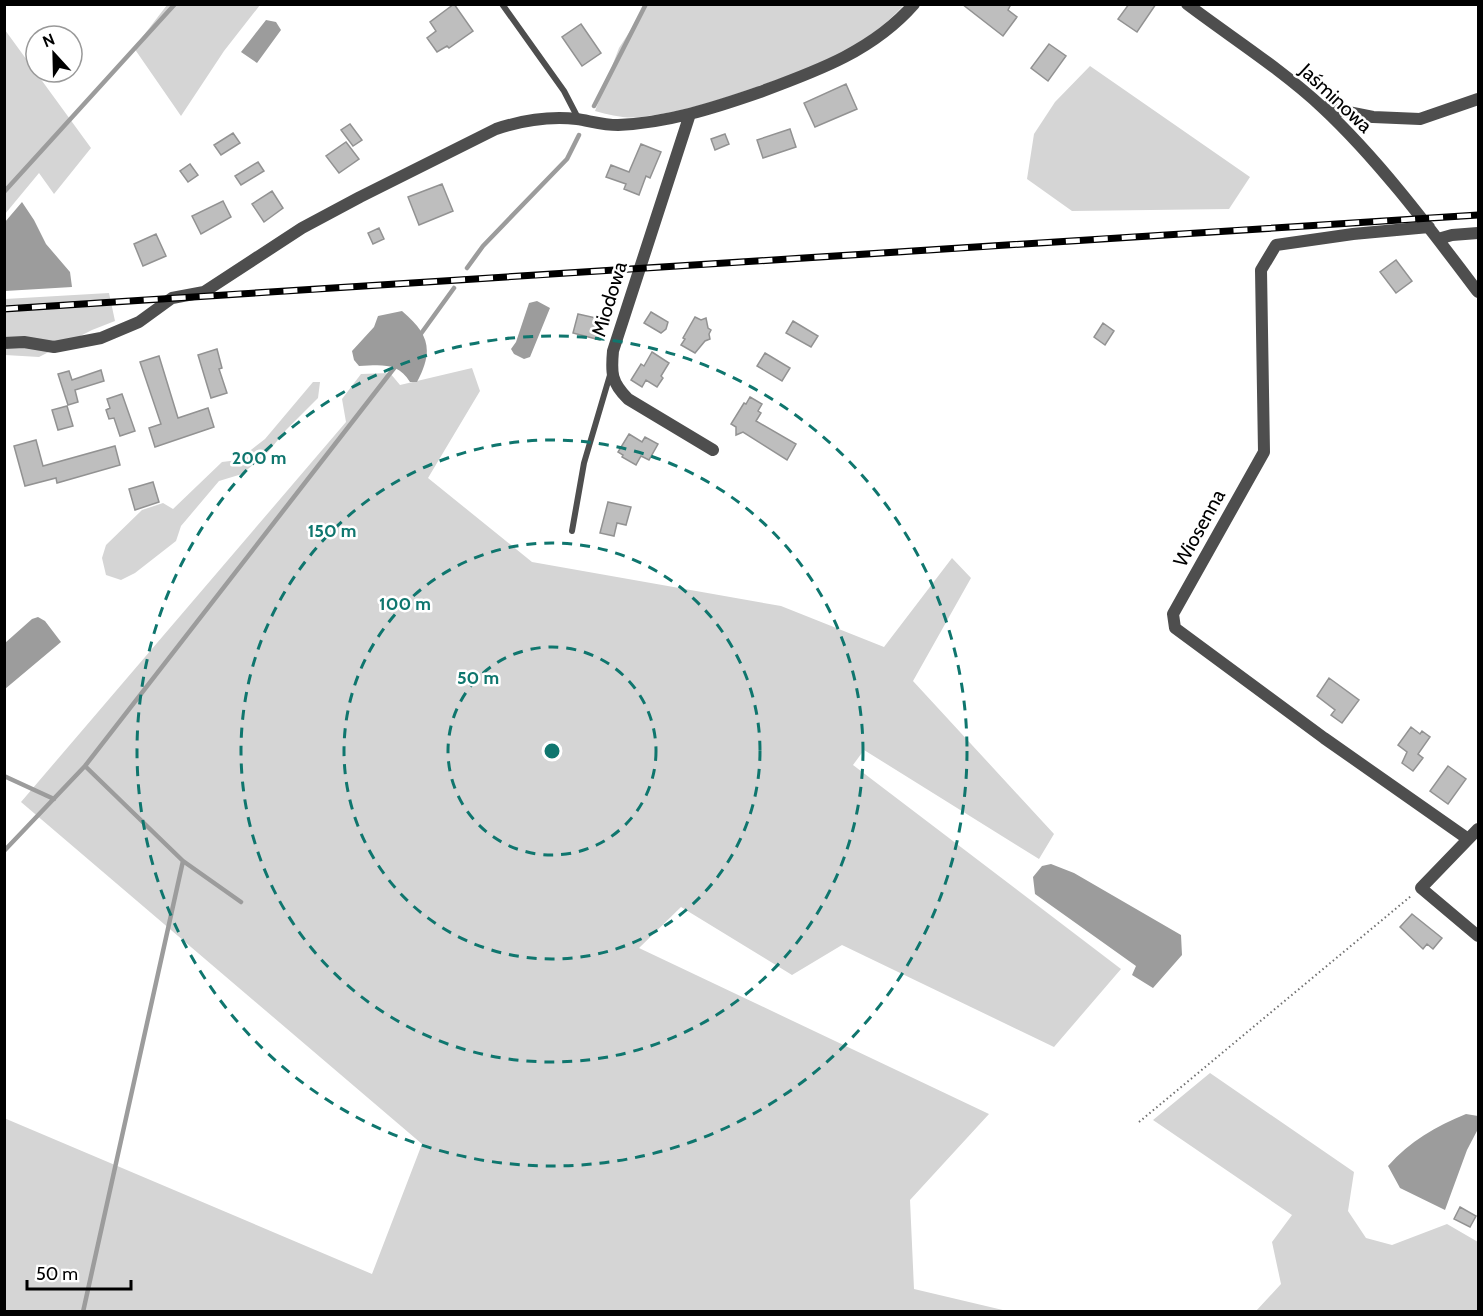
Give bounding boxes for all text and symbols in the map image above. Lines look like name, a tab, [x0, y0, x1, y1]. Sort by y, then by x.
north arrow	[24, 24, 84, 84]
text: N	[40, 30, 57, 51]
street label: Jaśminowa	[1294, 58, 1378, 138]
street label: Miodowa	[586, 258, 632, 339]
text: 200 m	[232, 447, 286, 469]
street label: Wiosenna	[1168, 485, 1230, 571]
text: 150 m	[308, 520, 356, 542]
text: 100 m	[379, 593, 431, 615]
text: 50 m	[457, 667, 499, 689]
centre of rings	[542, 741, 562, 761]
scale bar	[27, 1253, 130, 1291]
text: 50 m	[36, 1263, 78, 1285]

